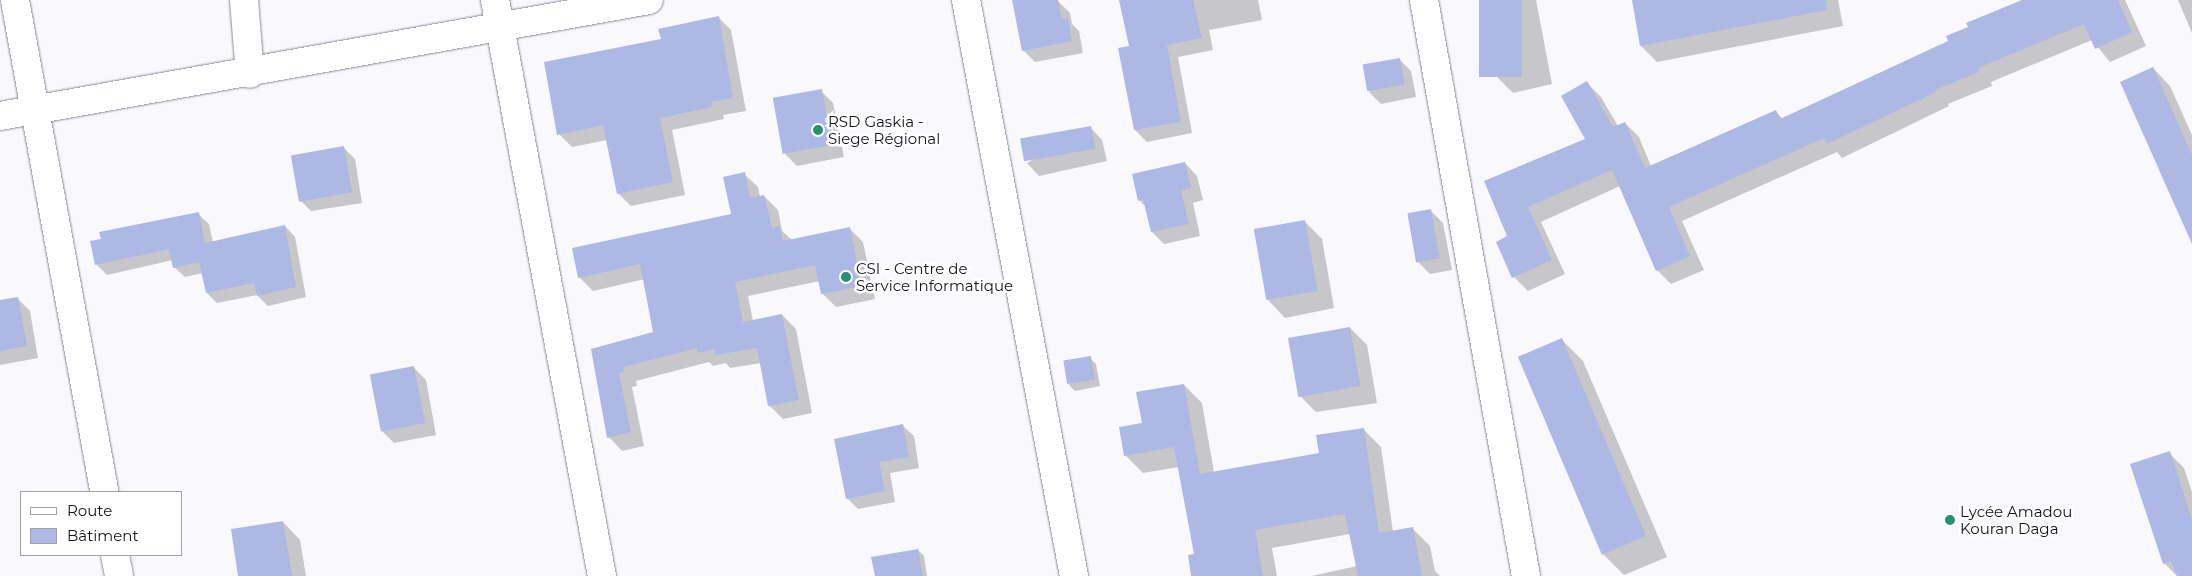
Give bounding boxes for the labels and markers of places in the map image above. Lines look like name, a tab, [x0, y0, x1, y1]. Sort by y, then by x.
place label: RSD Gaskia - Siege Régional	[828, 112, 940, 147]
marker: RSD Gaskia - Siege Régional	[812, 124, 824, 136]
place label: CSI - Centre de Service Informatique	[856, 259, 1013, 294]
marker: CSI - Centre de Service Informatique	[840, 271, 852, 283]
place label: Lycée Amadou Kouran Daga	[1960, 502, 2072, 537]
marker: Lycée Amadou Kouran Daga	[1944, 514, 1956, 526]

